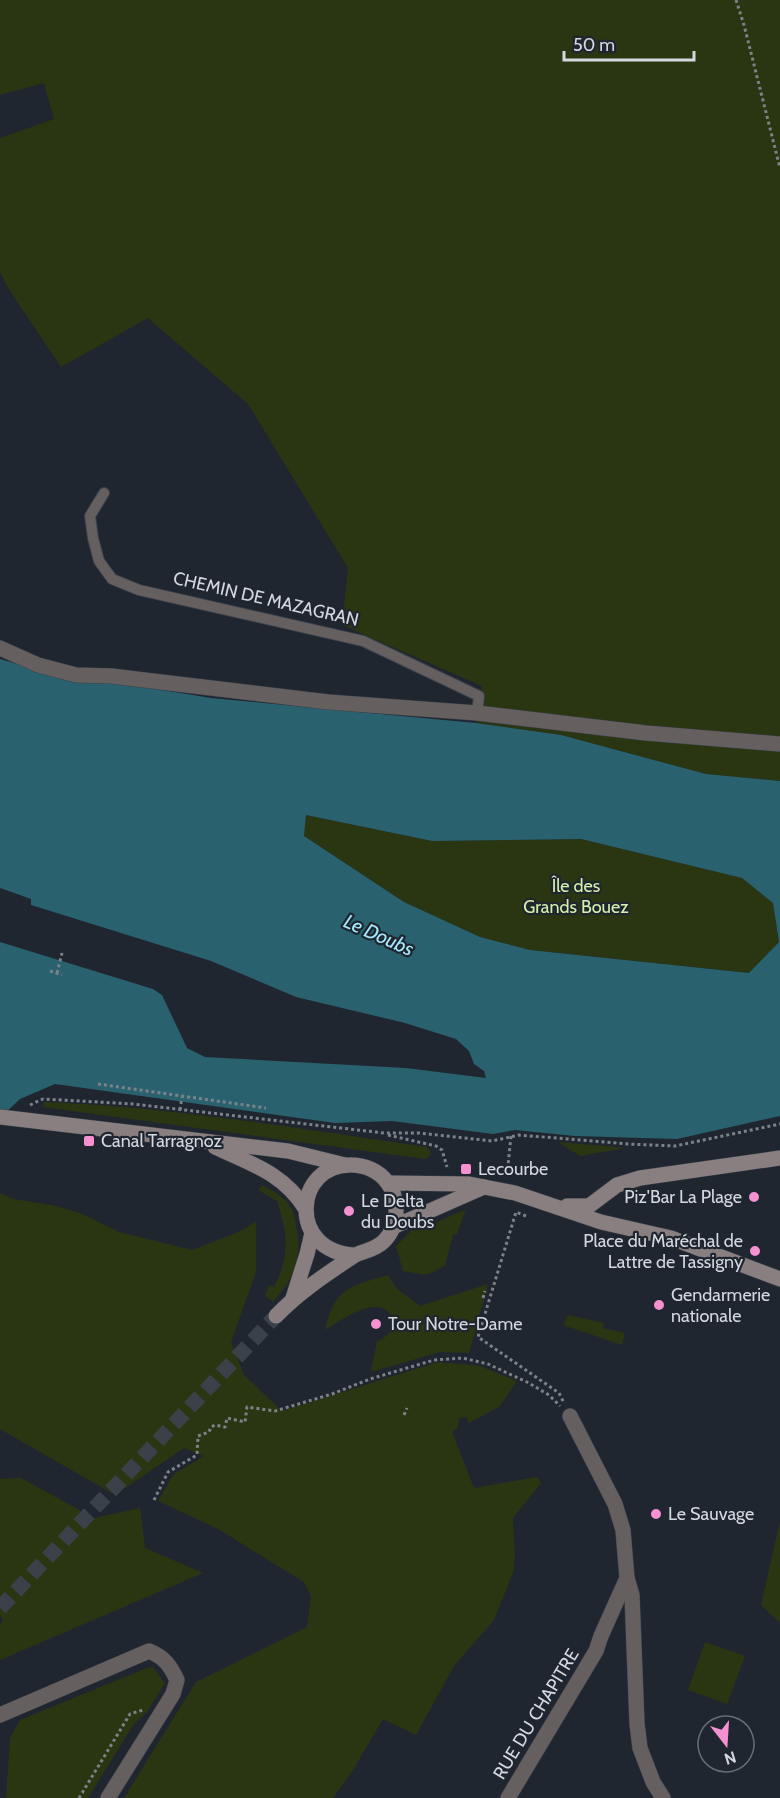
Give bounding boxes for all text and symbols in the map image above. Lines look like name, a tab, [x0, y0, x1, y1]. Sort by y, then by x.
scale bar	[564, 24, 694, 62]
text: 50 m	[573, 34, 615, 56]
street label: CHEMIN DE MAZAGRAN	[171, 567, 361, 631]
park label: Île des Grands Bouez	[523, 875, 629, 918]
water label: Le Doubs	[340, 909, 418, 961]
place label: Canal Tarragnoz	[101, 1130, 223, 1152]
marker: Canal Tarragnoz	[82, 1134, 96, 1148]
place label: Lecourbe	[478, 1158, 548, 1180]
marker: Lecourbe	[459, 1162, 473, 1176]
place label: Piz'Bar La Plage	[624, 1186, 742, 1208]
place label: Le Delta du Doubs	[361, 1190, 434, 1233]
marker: Piz'Bar La Plage	[747, 1190, 761, 1204]
marker: Le Delta du Doubs	[342, 1204, 356, 1218]
place label: Place du Maréchal de Lattre de Tassigny	[583, 1230, 743, 1273]
marker: Place du Maréchal de Lattre de Tassigny	[748, 1244, 762, 1258]
place label: Gendarmerie nationale	[671, 1284, 770, 1327]
marker: Gendarmerie nationale	[652, 1298, 666, 1312]
place label: Tour Notre-Dame	[388, 1313, 522, 1335]
marker: Tour Notre-Dame	[369, 1317, 383, 1331]
place label: Le Sauvage	[668, 1503, 754, 1525]
marker: Le Sauvage	[649, 1507, 663, 1521]
street label: RUE DU CHAPITRE	[488, 1645, 584, 1783]
north arrow	[696, 1714, 756, 1774]
text: N	[722, 1747, 738, 1769]

